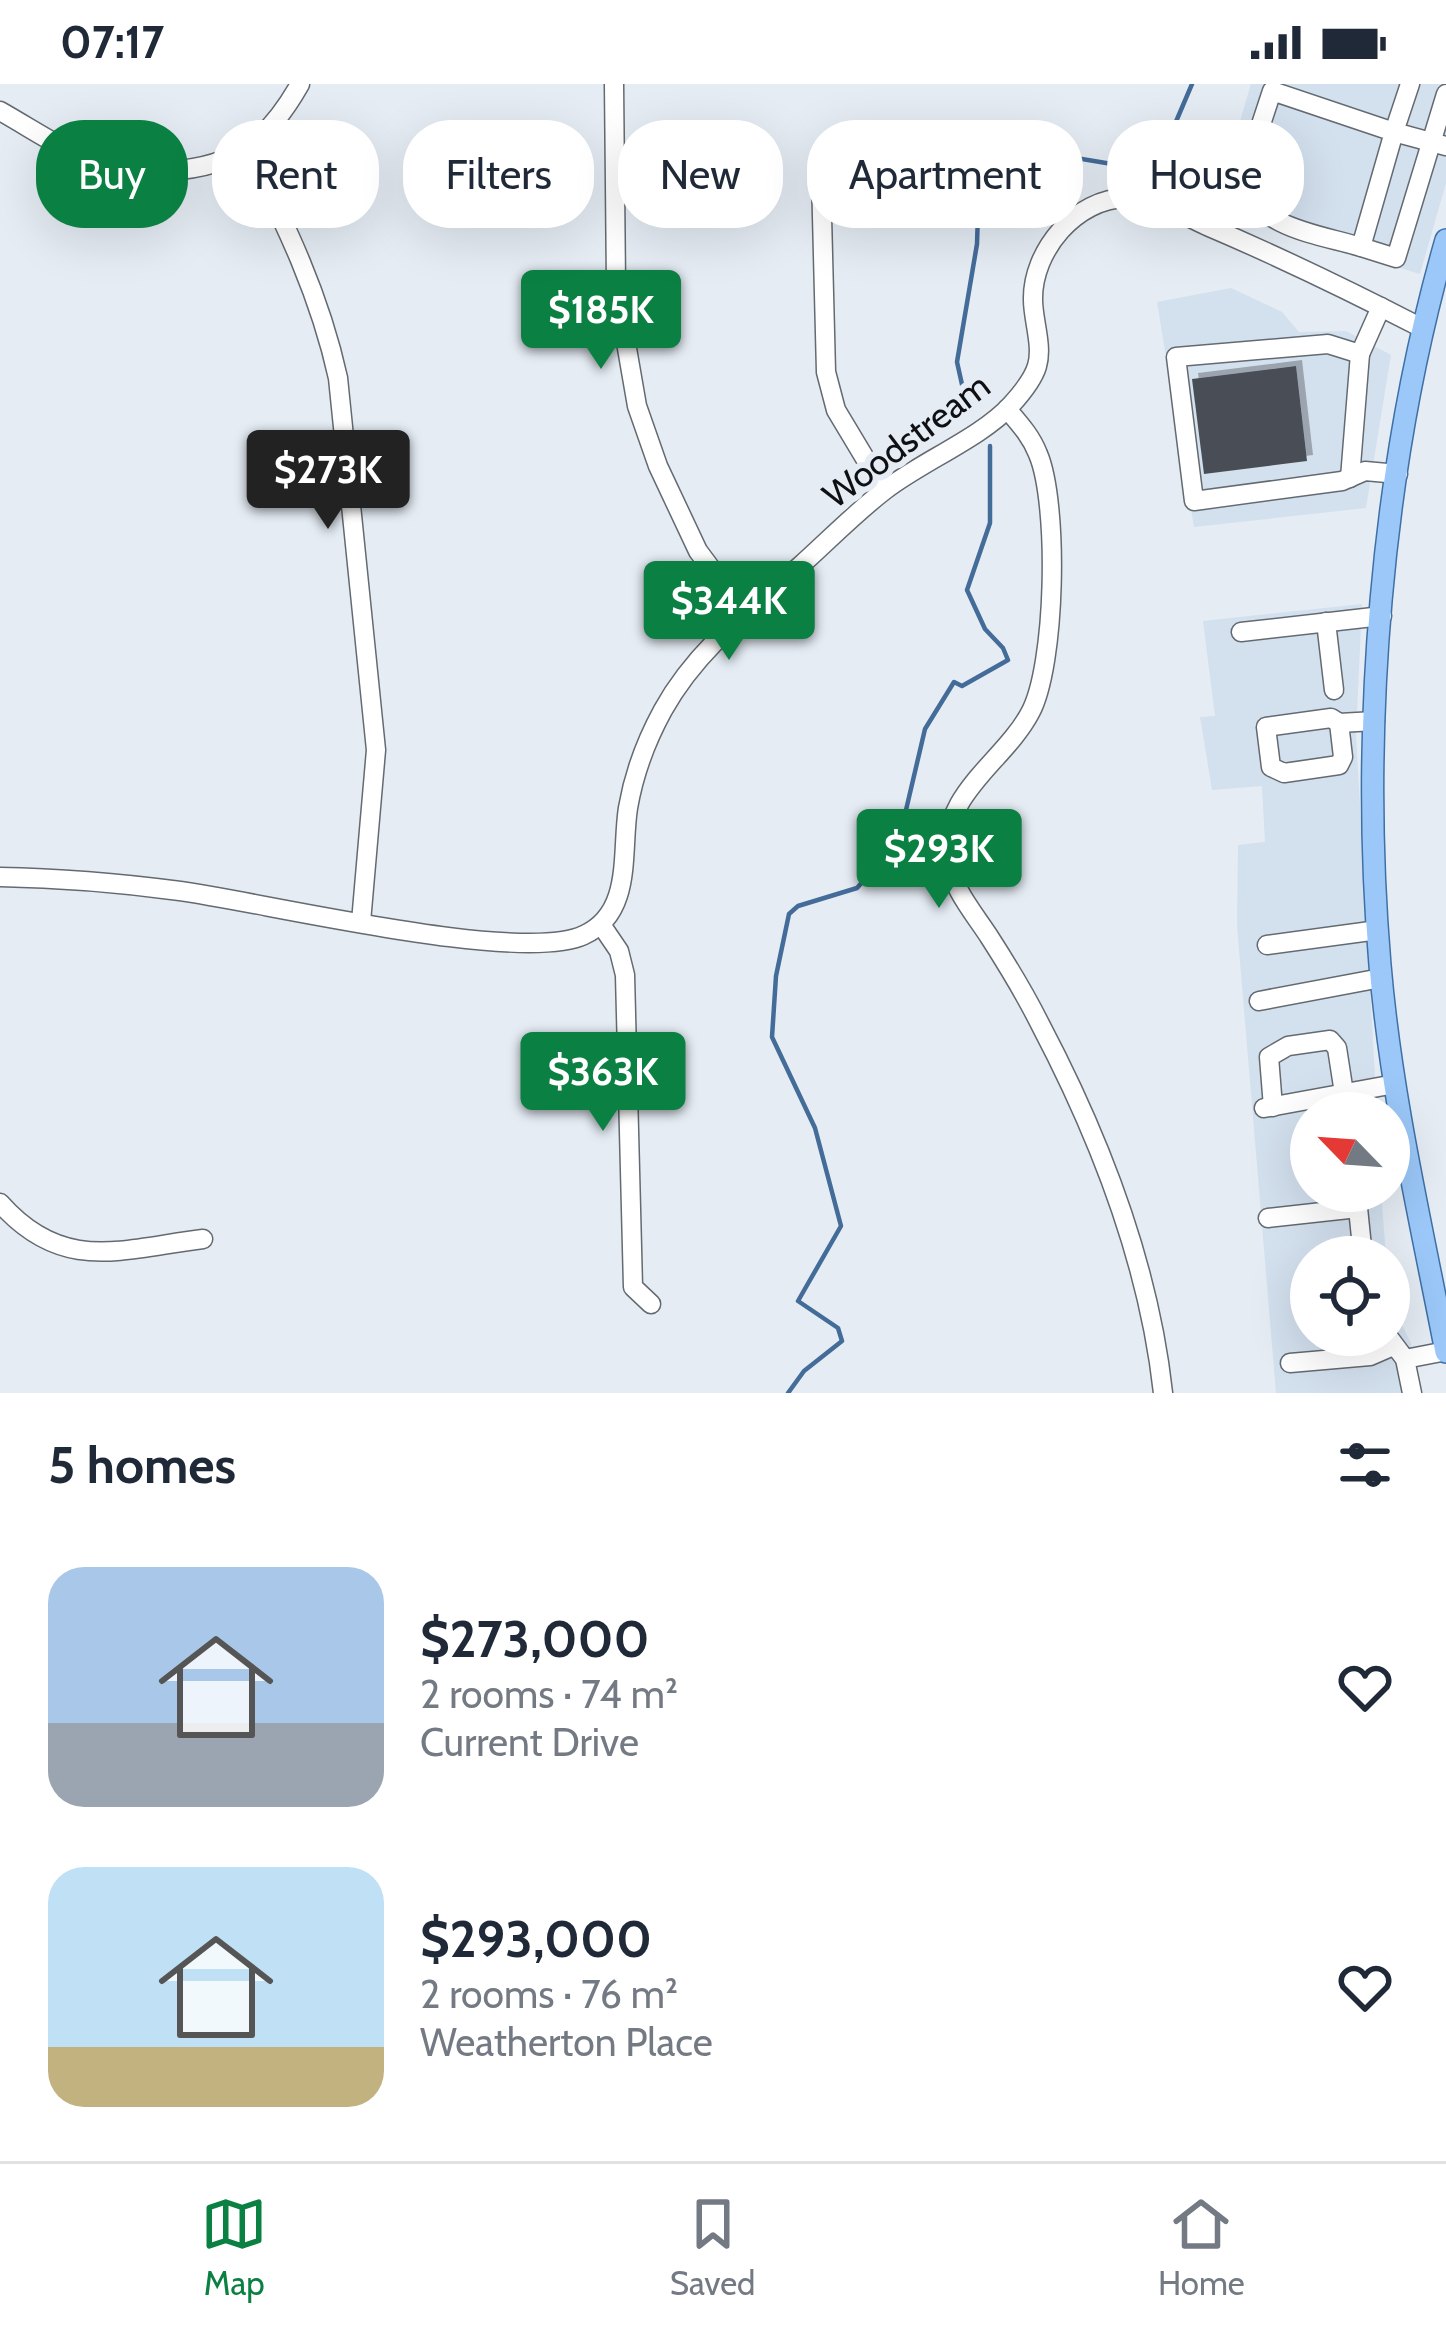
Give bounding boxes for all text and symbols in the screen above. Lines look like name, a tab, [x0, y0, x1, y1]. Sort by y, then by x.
text: 07:17	[60, 15, 164, 69]
chip: Buy	[36, 120, 188, 228]
chip: Rent	[212, 120, 379, 228]
chip: Filters	[403, 120, 594, 228]
chip: New	[618, 120, 783, 228]
chip: Apartment	[807, 120, 1083, 228]
chip: House	[1107, 120, 1304, 228]
pin: $185K	[517, 270, 685, 372]
text: $185K	[548, 285, 654, 333]
street label: Woodstream	[814, 363, 998, 517]
pin: $273K	[244, 430, 412, 532]
text: $273K	[274, 445, 382, 493]
pin: $344K	[645, 561, 813, 663]
text: $344K	[671, 576, 787, 624]
pin: $293K	[855, 809, 1023, 911]
text: $293K	[884, 824, 994, 872]
pin: $363K	[519, 1032, 687, 1134]
text: $363K	[547, 1047, 659, 1095]
north arrow	[1290, 1092, 1410, 1212]
map controls	[1290, 1092, 1410, 1356]
button: locate	[1290, 1236, 1410, 1356]
icon: filters	[1332, 1432, 1398, 1498]
text: 5 homes	[48, 1434, 236, 1496]
text: $273,000	[420, 1608, 649, 1670]
icon: home	[144, 1615, 288, 1759]
icon: heart	[1332, 1654, 1398, 1720]
text: 2 rooms · 74 m²	[420, 1670, 678, 1718]
text: Current Drive	[420, 1718, 639, 1766]
text: $293,000	[420, 1908, 652, 1970]
icon: home	[144, 1915, 288, 2059]
icon: heart	[1332, 1954, 1398, 2020]
text: 2 rooms · 76 m²	[420, 1970, 678, 2018]
text: Weatherton Place	[420, 2018, 713, 2066]
tab: Map	[201, 2191, 267, 2303]
tab: Saved	[670, 2191, 755, 2303]
tab: Home	[1158, 2191, 1245, 2303]

